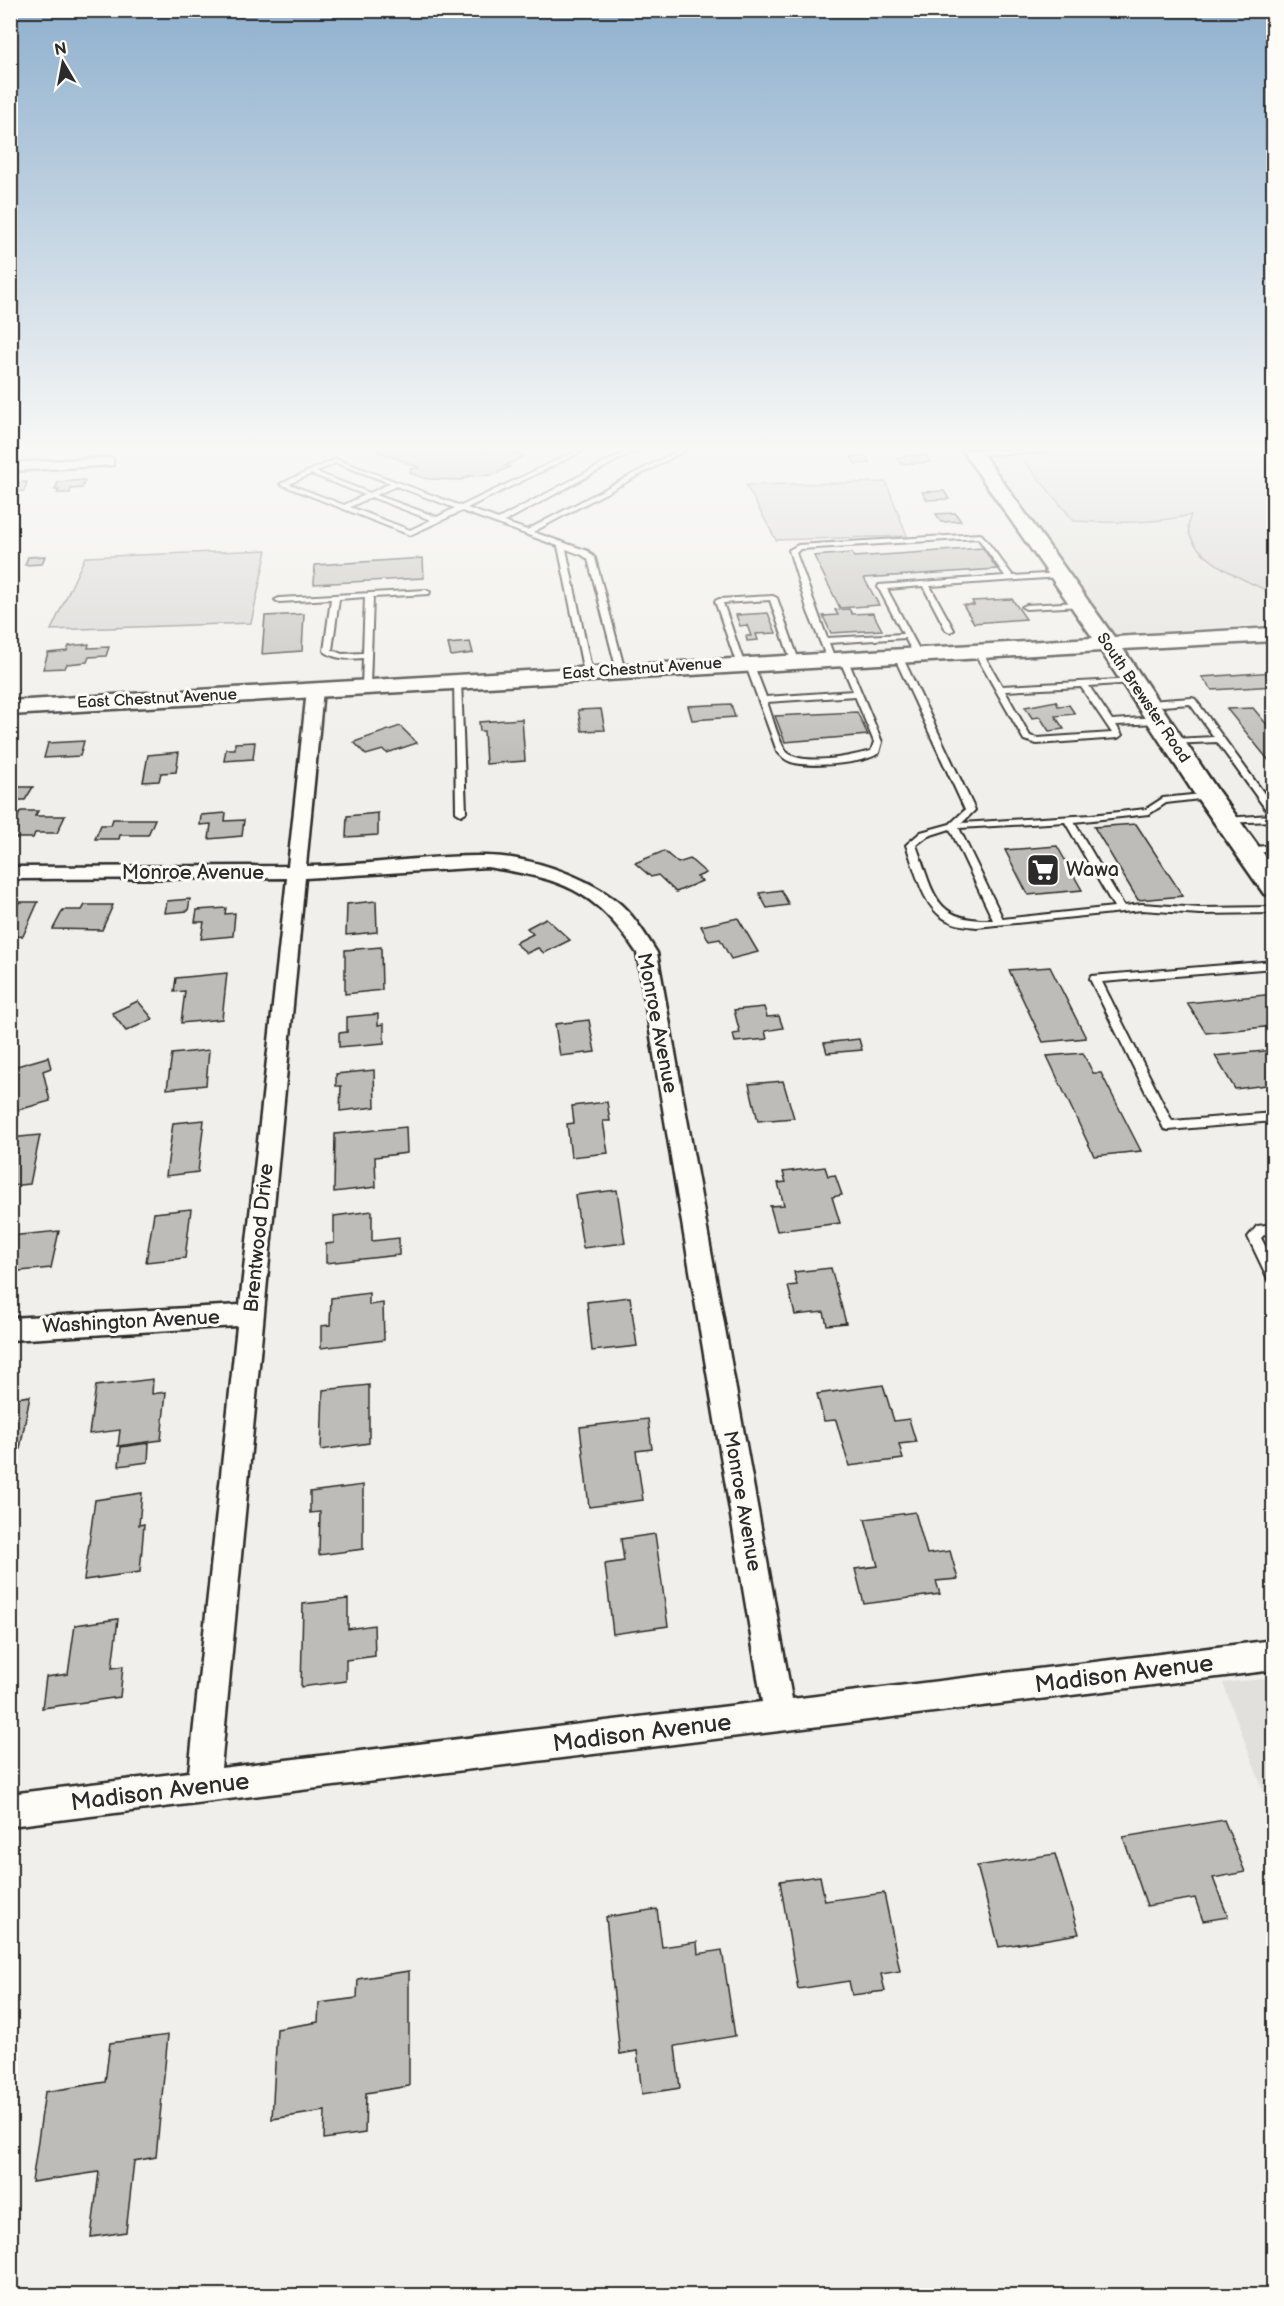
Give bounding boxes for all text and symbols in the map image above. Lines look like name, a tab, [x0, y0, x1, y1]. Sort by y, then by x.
north arrow	[33, 33, 93, 93]
text: N	[53, 39, 68, 60]
street label: South Brewster Road	[1092, 629, 1194, 767]
street label: East Chestnut Avenue	[561, 654, 723, 684]
street label: East Chestnut Avenue	[77, 685, 238, 713]
supermarket icon: Wawa	[1025, 852, 1061, 888]
place label: Wawa	[1066, 858, 1119, 882]
street label: Monroe Avenue	[122, 861, 264, 885]
street label: Monroe Avenue	[632, 951, 682, 1095]
street label: Brentwood Drive	[239, 1162, 279, 1314]
street label: Washington Avenue	[42, 1305, 220, 1339]
street label: Monroe Avenue	[718, 1429, 766, 1573]
street label: Madison Avenue	[1033, 1649, 1215, 1699]
street label: Madison Avenue	[551, 1708, 733, 1758]
street label: Madison Avenue	[69, 1767, 251, 1817]

